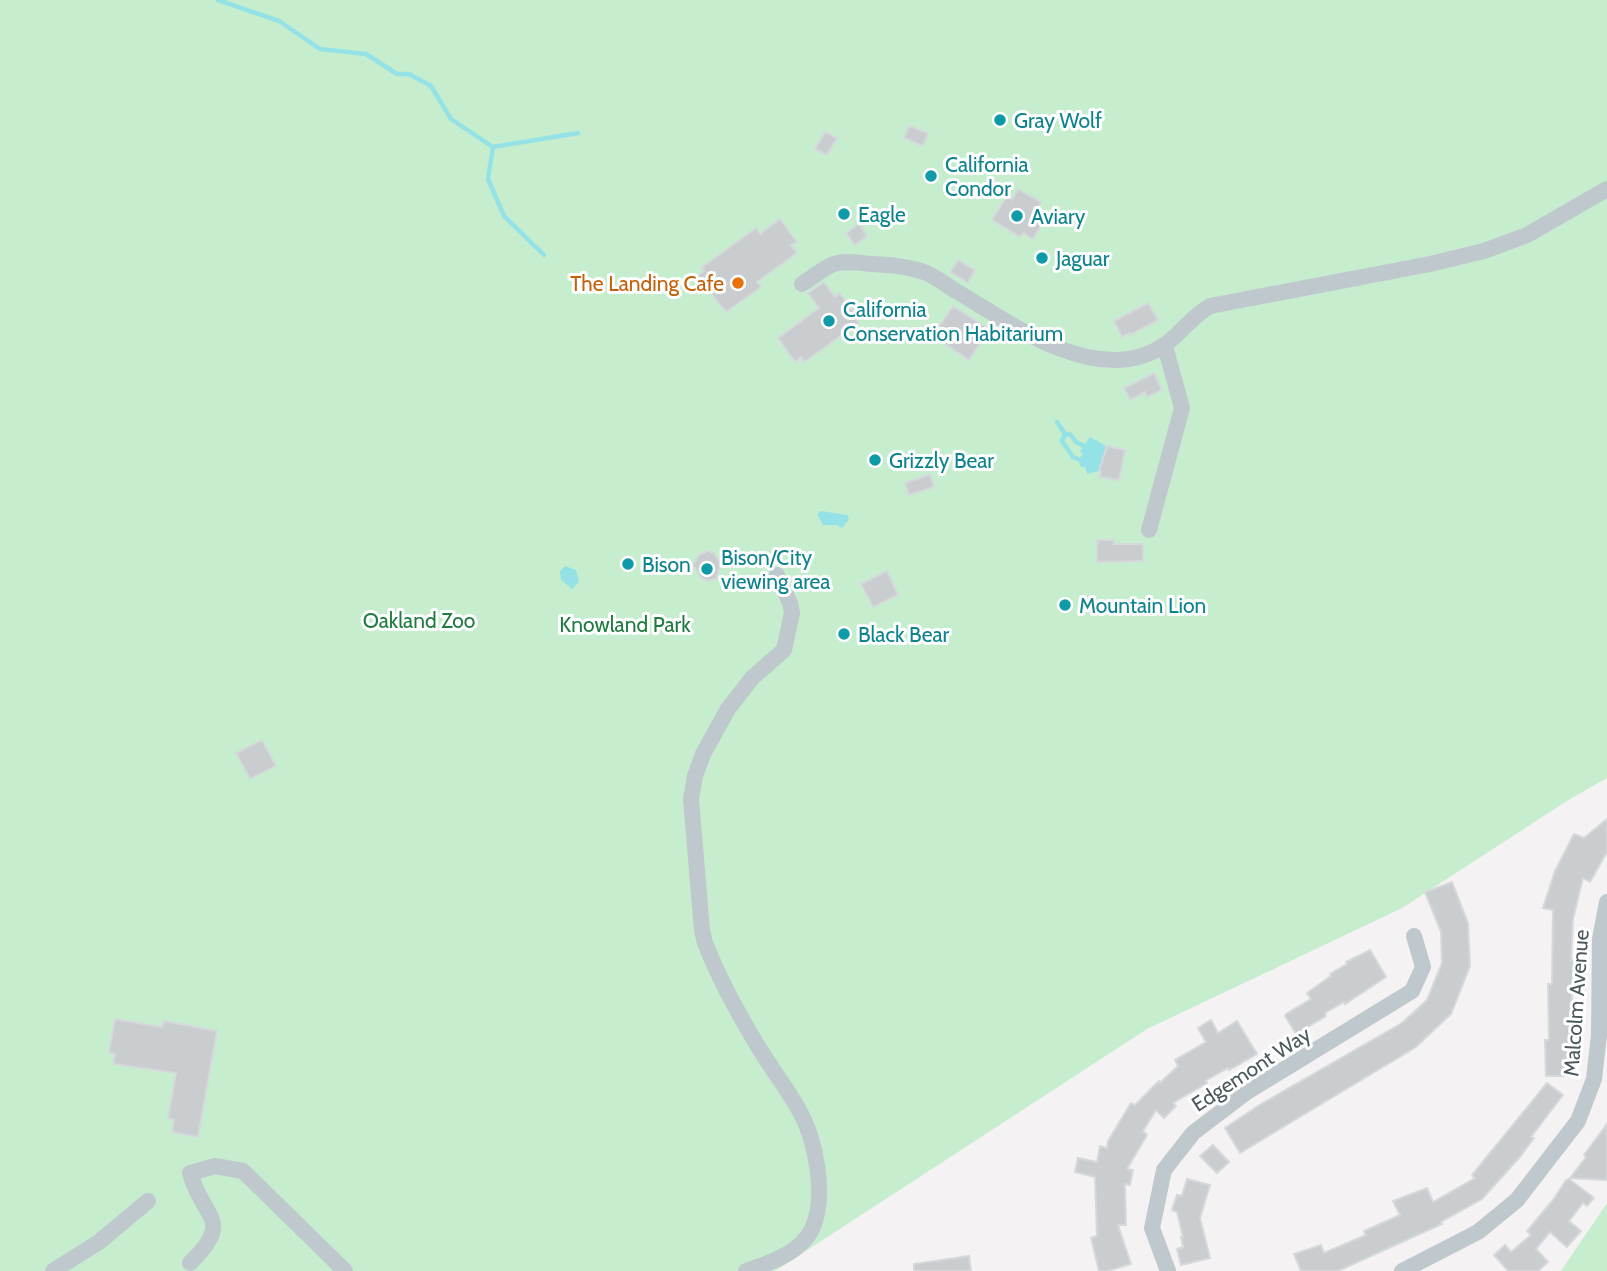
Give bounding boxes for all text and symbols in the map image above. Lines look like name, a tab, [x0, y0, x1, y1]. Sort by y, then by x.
place label: Gray Wolf	[1014, 108, 1102, 133]
marker: Gray Wolf	[992, 112, 1008, 128]
place label: California Condor	[945, 152, 1029, 201]
marker: California Condor	[923, 168, 939, 184]
place label: Eagle	[858, 202, 906, 227]
place label: Aviary	[1031, 204, 1086, 229]
marker: Eagle	[836, 206, 852, 222]
marker: Aviary	[1009, 208, 1025, 224]
place label: Jaguar	[1055, 246, 1110, 271]
marker: Jaguar	[1034, 250, 1050, 266]
place label: The Landing Cafe	[570, 271, 724, 296]
marker: The Landing Cafe	[730, 275, 746, 291]
place label: California Conservation Habitarium	[843, 297, 1063, 346]
marker: California Conservation Habitarium	[821, 313, 837, 329]
place label: Grizzly Bear	[889, 448, 994, 473]
marker: Grizzly Bear	[867, 452, 883, 468]
place label: Bison/City viewing area	[721, 545, 830, 594]
place label: Bison	[642, 552, 691, 577]
marker: Bison	[620, 556, 636, 572]
marker: Bison/City viewing area	[699, 561, 715, 577]
place label: Mountain Lion	[1079, 593, 1206, 618]
marker: Mountain Lion	[1057, 597, 1073, 613]
park label: Oakland Zoo	[363, 608, 475, 633]
park label: Knowland Park	[559, 612, 691, 637]
place label: Black Bear	[858, 622, 949, 647]
marker: Black Bear	[836, 626, 852, 642]
street label: Malcolm Avenue	[1558, 928, 1594, 1077]
street label: Edgemont Way	[1187, 1021, 1316, 1117]

